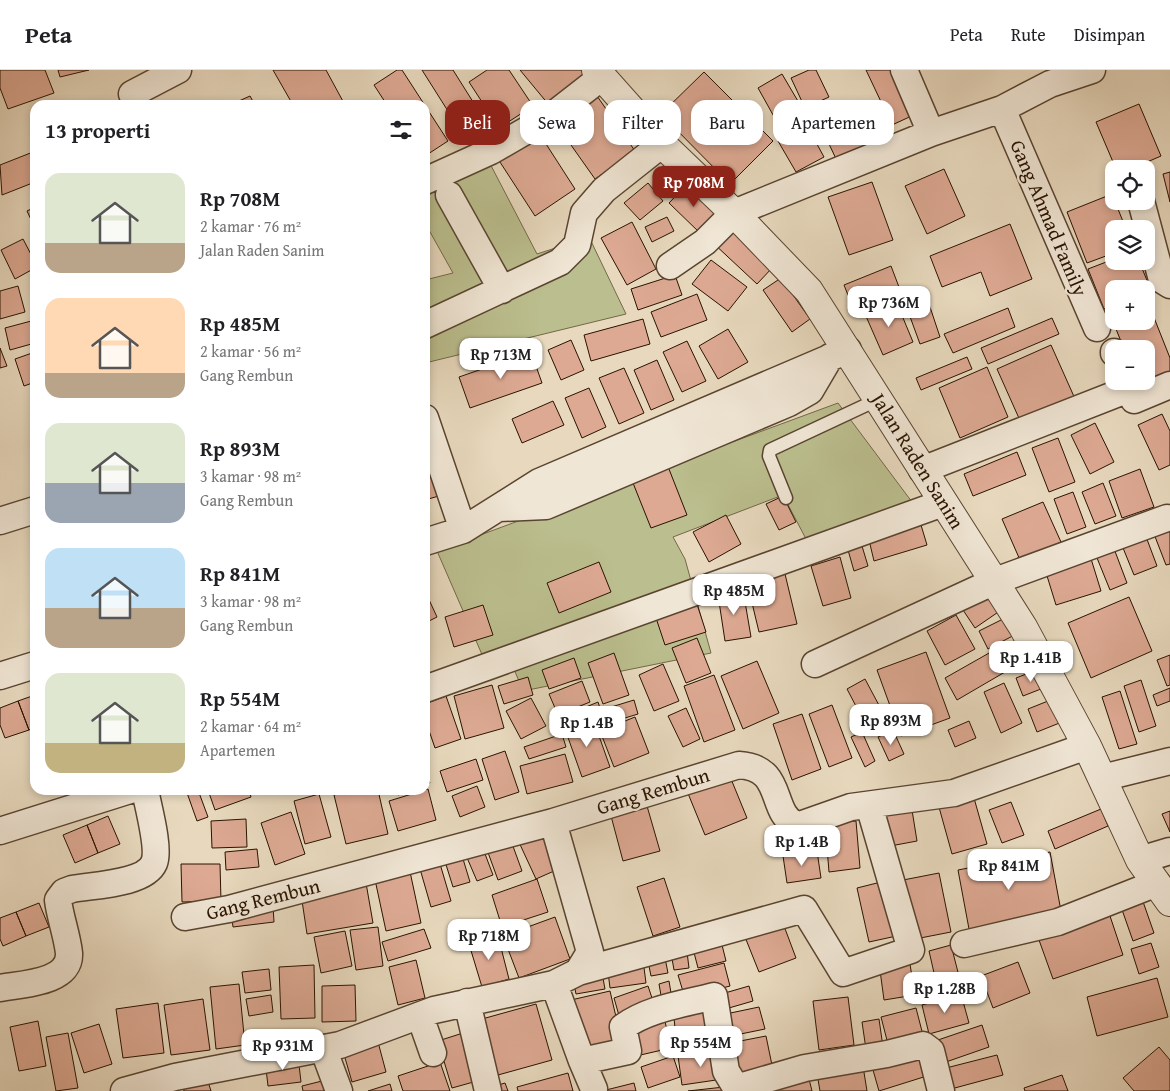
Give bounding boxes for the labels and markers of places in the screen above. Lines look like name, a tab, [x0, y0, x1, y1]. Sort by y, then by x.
pin: Rp 708M	[648, 166, 740, 208]
pin: Rp 736M	[843, 286, 935, 328]
pin: Rp 713M	[455, 338, 547, 380]
pin: Rp 485M	[688, 574, 780, 616]
pin: Rp 1.41B	[979, 640, 1083, 683]
pin: Rp 893M	[845, 704, 937, 746]
pin: Rp 1.4B	[541, 706, 633, 748]
pin: Rp 1.4B	[756, 824, 848, 867]
pin: Rp 841M	[963, 848, 1055, 891]
pin: Rp 718M	[443, 918, 535, 961]
pin: Rp 1.28B	[893, 972, 997, 1014]
pin: Rp 554M	[655, 1026, 747, 1068]
pin: Rp 931M	[237, 1028, 329, 1071]

